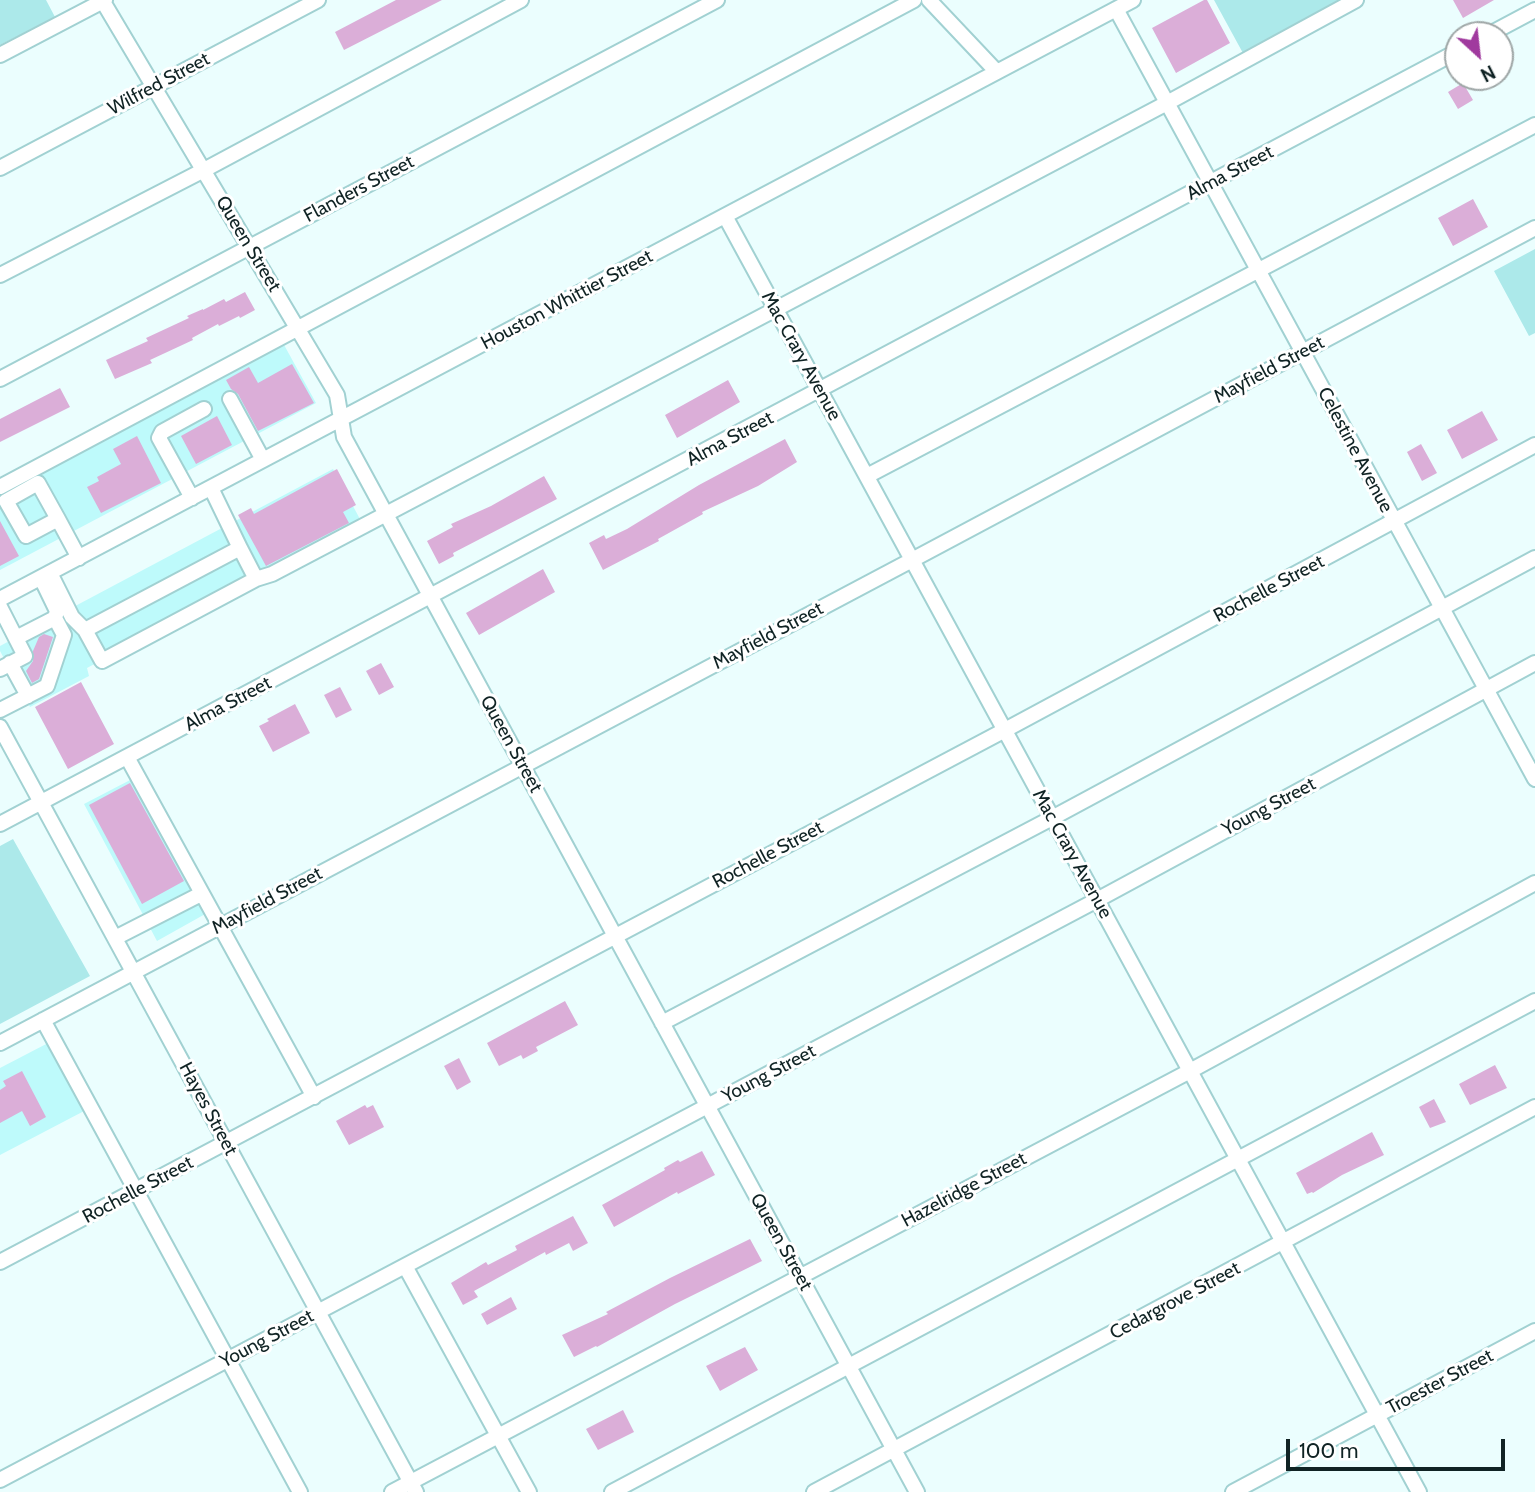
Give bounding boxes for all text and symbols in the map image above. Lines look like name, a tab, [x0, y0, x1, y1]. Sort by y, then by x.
north arrow	[1444, 21, 1514, 91]
street label: Wilfred Street	[104, 48, 214, 120]
text: N	[1477, 60, 1499, 87]
street label: Alma Street	[1183, 141, 1277, 205]
street label: Flanders Street	[300, 150, 418, 228]
street label: Queen Street	[211, 192, 285, 296]
street label: Houston Whittier Street	[477, 245, 657, 355]
street label: Mac Crary Avenue	[756, 287, 846, 425]
street label: Mayfield Street	[1210, 331, 1328, 409]
street label: Celestine Avenue	[1312, 384, 1398, 516]
street label: Alma Street	[683, 407, 777, 471]
street label: Rochelle Street	[1210, 550, 1328, 628]
street label: Mayfield Street	[709, 597, 827, 675]
street label: Alma Street	[181, 672, 275, 736]
street label: Queen Street	[475, 691, 547, 797]
street label: Young Street	[1218, 773, 1320, 841]
street label: Mac Crary Avenue	[1027, 785, 1117, 923]
street label: Rochelle Street	[709, 816, 827, 894]
street label: Mayfield Street	[208, 862, 326, 940]
street label: Young Street	[718, 1040, 820, 1108]
street label: Hayes Street	[174, 1059, 242, 1159]
street label: Hazelridge Street	[898, 1148, 1030, 1232]
street label: Rochelle Street	[79, 1151, 197, 1229]
street label: Queen Street	[745, 1189, 817, 1295]
street label: Cedargrove Street	[1106, 1257, 1244, 1345]
street label: Young Street	[216, 1305, 318, 1373]
street label: Troester Street	[1383, 1344, 1497, 1420]
scale bar	[1290, 1426, 1509, 1470]
text: 100 m	[1299, 1438, 1358, 1463]

